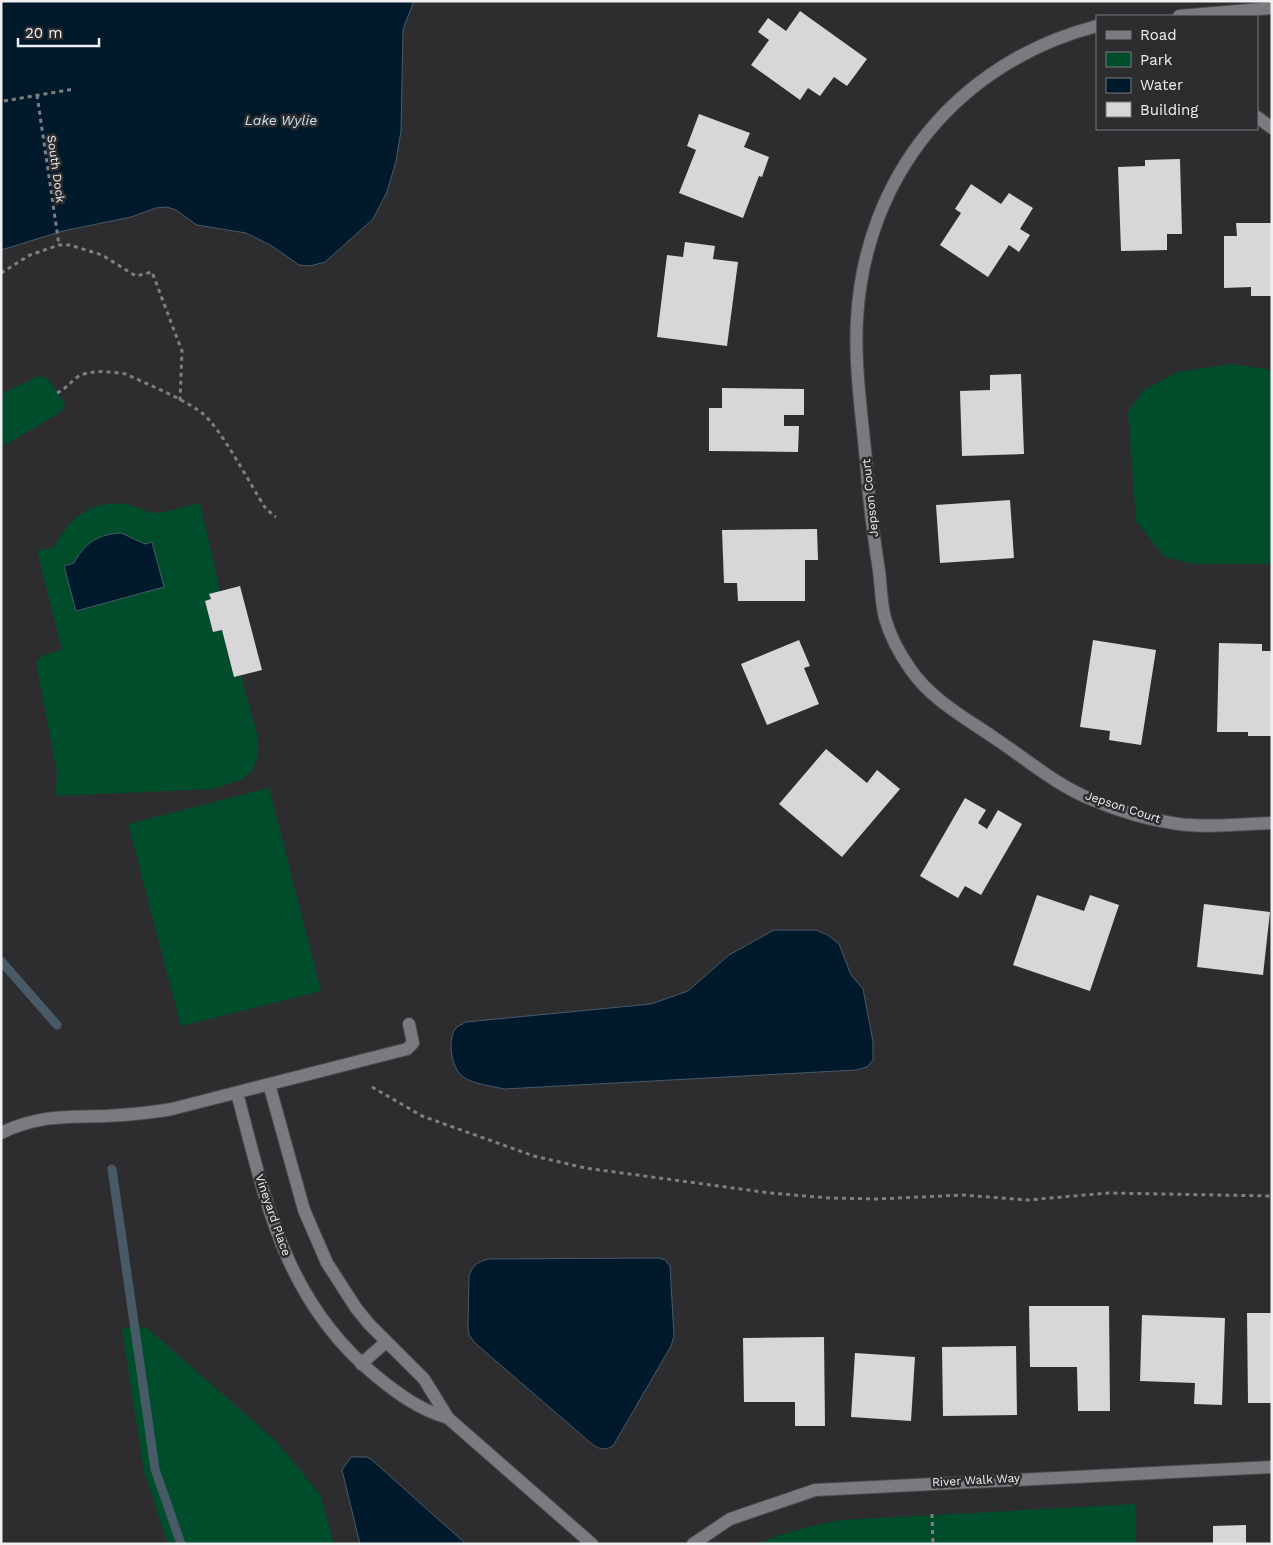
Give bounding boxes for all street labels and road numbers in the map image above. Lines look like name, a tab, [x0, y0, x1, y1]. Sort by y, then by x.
street label: South Dock	[44, 134, 68, 204]
street label: Jepson Court	[859, 458, 881, 538]
street label: Jepson Court	[1083, 788, 1163, 826]
street label: Vineyard Place	[252, 1172, 294, 1258]
street label: River Walk Way	[932, 1471, 1021, 1489]

